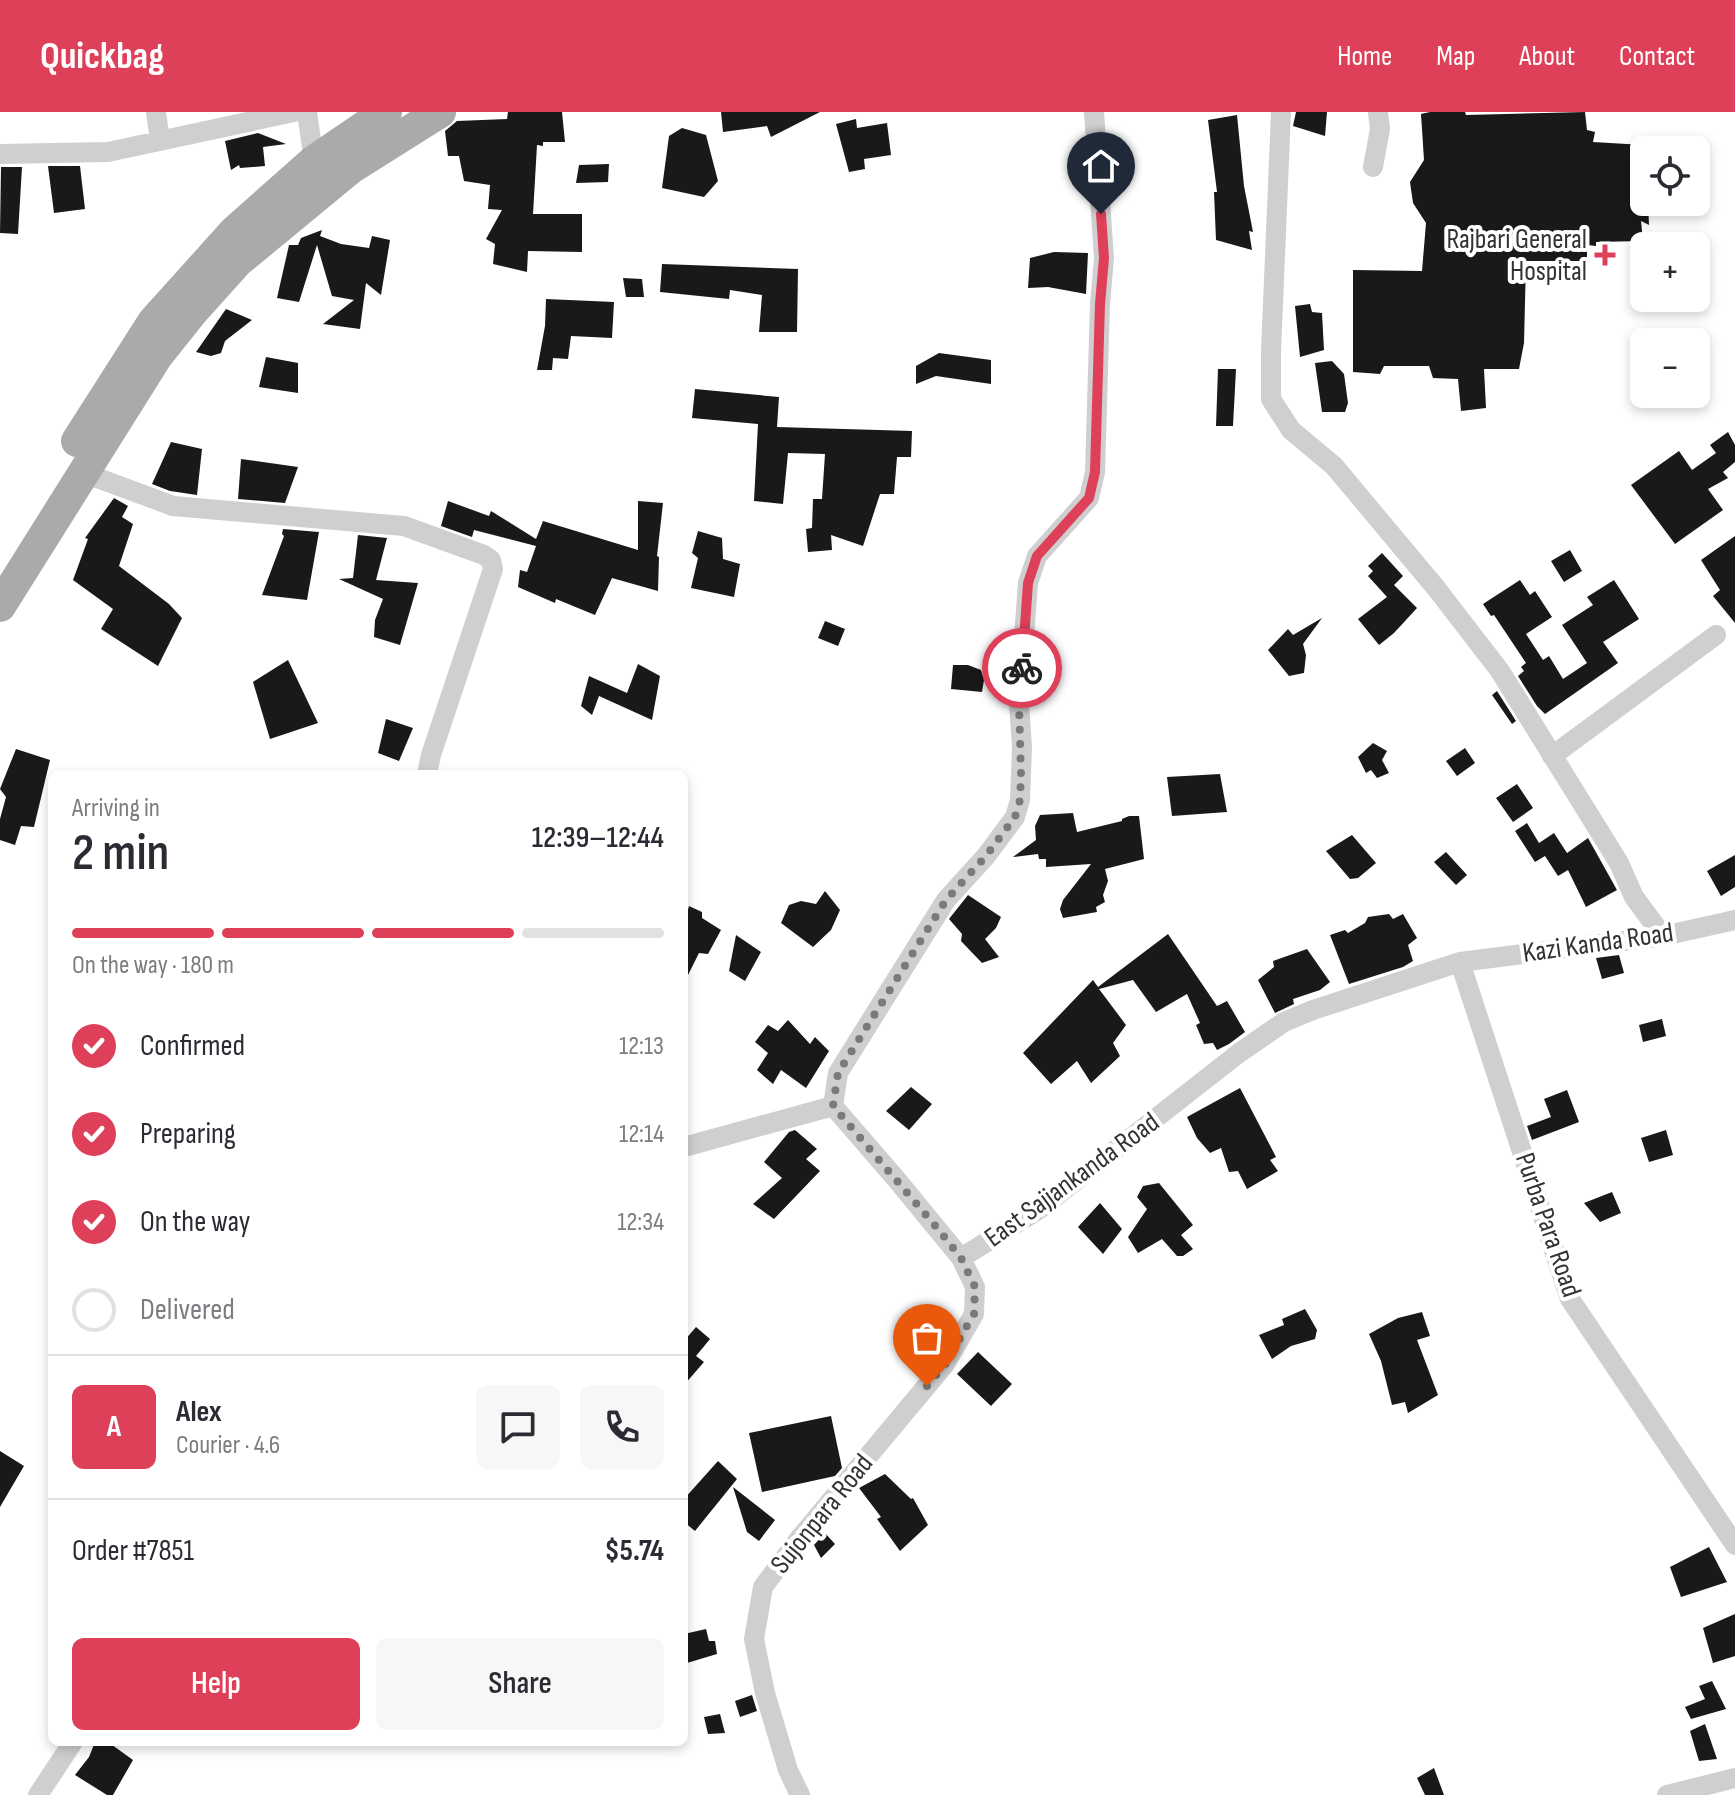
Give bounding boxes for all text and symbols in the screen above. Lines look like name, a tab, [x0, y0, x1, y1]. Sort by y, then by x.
text: Quickbag	[40, 34, 164, 79]
text: Home	[1337, 40, 1392, 73]
text: Map	[1436, 40, 1475, 73]
text: About	[1519, 40, 1575, 73]
text: Contact	[1619, 40, 1695, 73]
pin	[1067, 132, 1135, 214]
map controls	[1630, 136, 1710, 408]
button: locate	[1630, 136, 1710, 216]
icon: home	[1079, 144, 1123, 188]
place label: Rajbari General Hospital	[1446, 223, 1587, 288]
button: +	[1630, 232, 1710, 312]
marker: Rajbari General Hospital	[1594, 244, 1616, 266]
button: −	[1630, 328, 1710, 408]
courier	[982, 628, 1062, 708]
icon: bike	[1000, 646, 1044, 690]
text: Arriving in	[72, 793, 160, 824]
text: 12:39–12:44	[532, 820, 664, 856]
text: 2 min	[72, 822, 169, 885]
street label: Kazi Kanda Road	[1521, 916, 1675, 970]
text: On the way · 180 m	[72, 950, 234, 981]
icon: check	[72, 1024, 116, 1068]
text: Confirmed	[140, 1028, 245, 1064]
text: 12:13	[619, 1031, 664, 1062]
street label: East Sajjankanda Road	[978, 1106, 1166, 1254]
icon: check	[72, 1112, 116, 1156]
text: Preparing	[140, 1116, 236, 1152]
text: 12:14	[619, 1119, 664, 1150]
street label: Purba Para Road	[1508, 1149, 1588, 1301]
icon: check	[72, 1200, 116, 1244]
text: On the way	[140, 1204, 250, 1240]
text: 12:34	[617, 1207, 664, 1238]
text: Delivered	[140, 1292, 235, 1328]
pin	[893, 1304, 961, 1386]
icon: bag	[905, 1316, 949, 1360]
button: chat	[476, 1385, 560, 1469]
button: phone	[580, 1385, 664, 1469]
text: Alex	[176, 1394, 222, 1430]
text: A	[107, 1409, 121, 1445]
text: Courier · 4.6	[176, 1430, 280, 1461]
street label: Sujonpara Road	[764, 1448, 880, 1580]
text: Order #7851	[72, 1533, 194, 1569]
text: $5.74	[605, 1533, 664, 1569]
button: Help	[72, 1638, 360, 1730]
button: Share	[376, 1638, 664, 1730]

